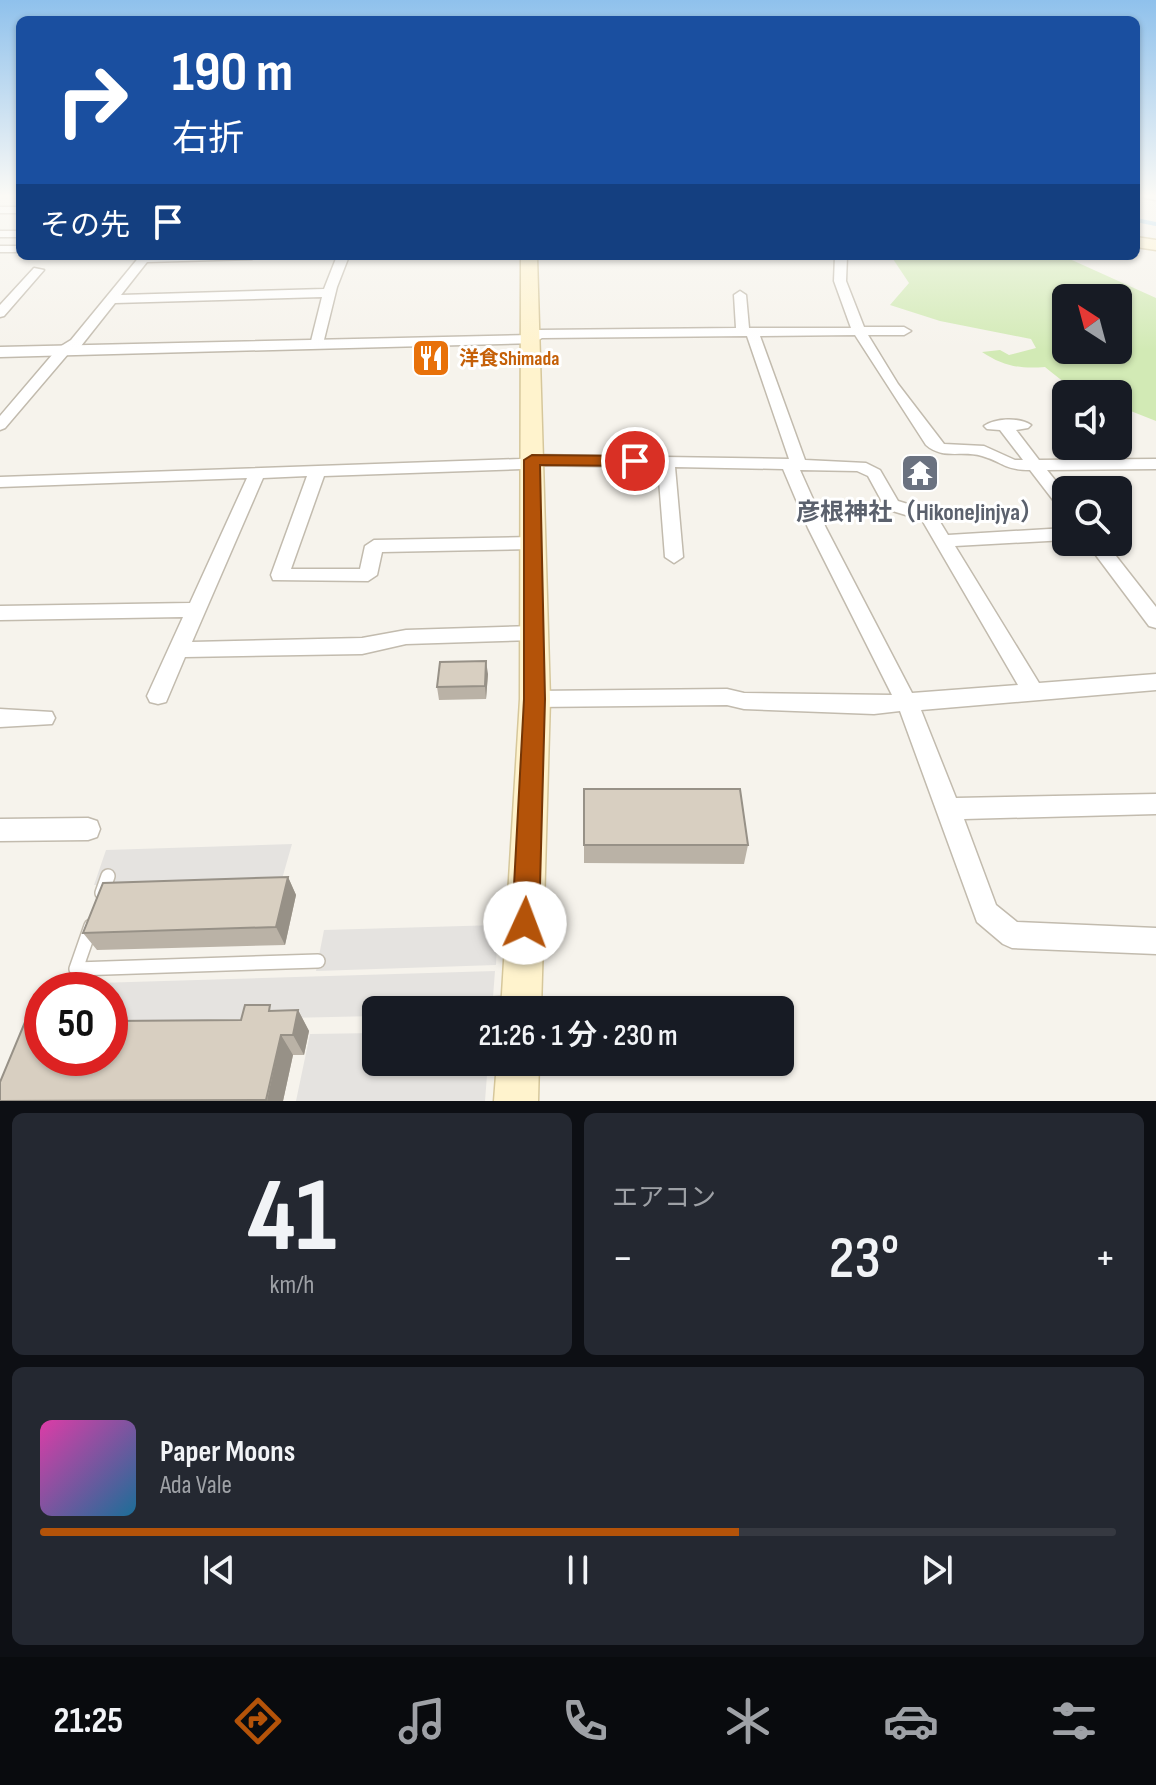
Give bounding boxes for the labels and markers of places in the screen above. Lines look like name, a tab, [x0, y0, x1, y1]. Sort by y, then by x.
restaurant icon: 洋食Shimada	[410, 337, 452, 379]
place label: 洋食Shimada	[459, 347, 559, 371]
pin	[601, 427, 669, 495]
temple icon: 彦根神社（HikoneJinjya）	[899, 452, 941, 494]
place label: 彦根神社（HikoneJinjya）	[796, 498, 1044, 527]

